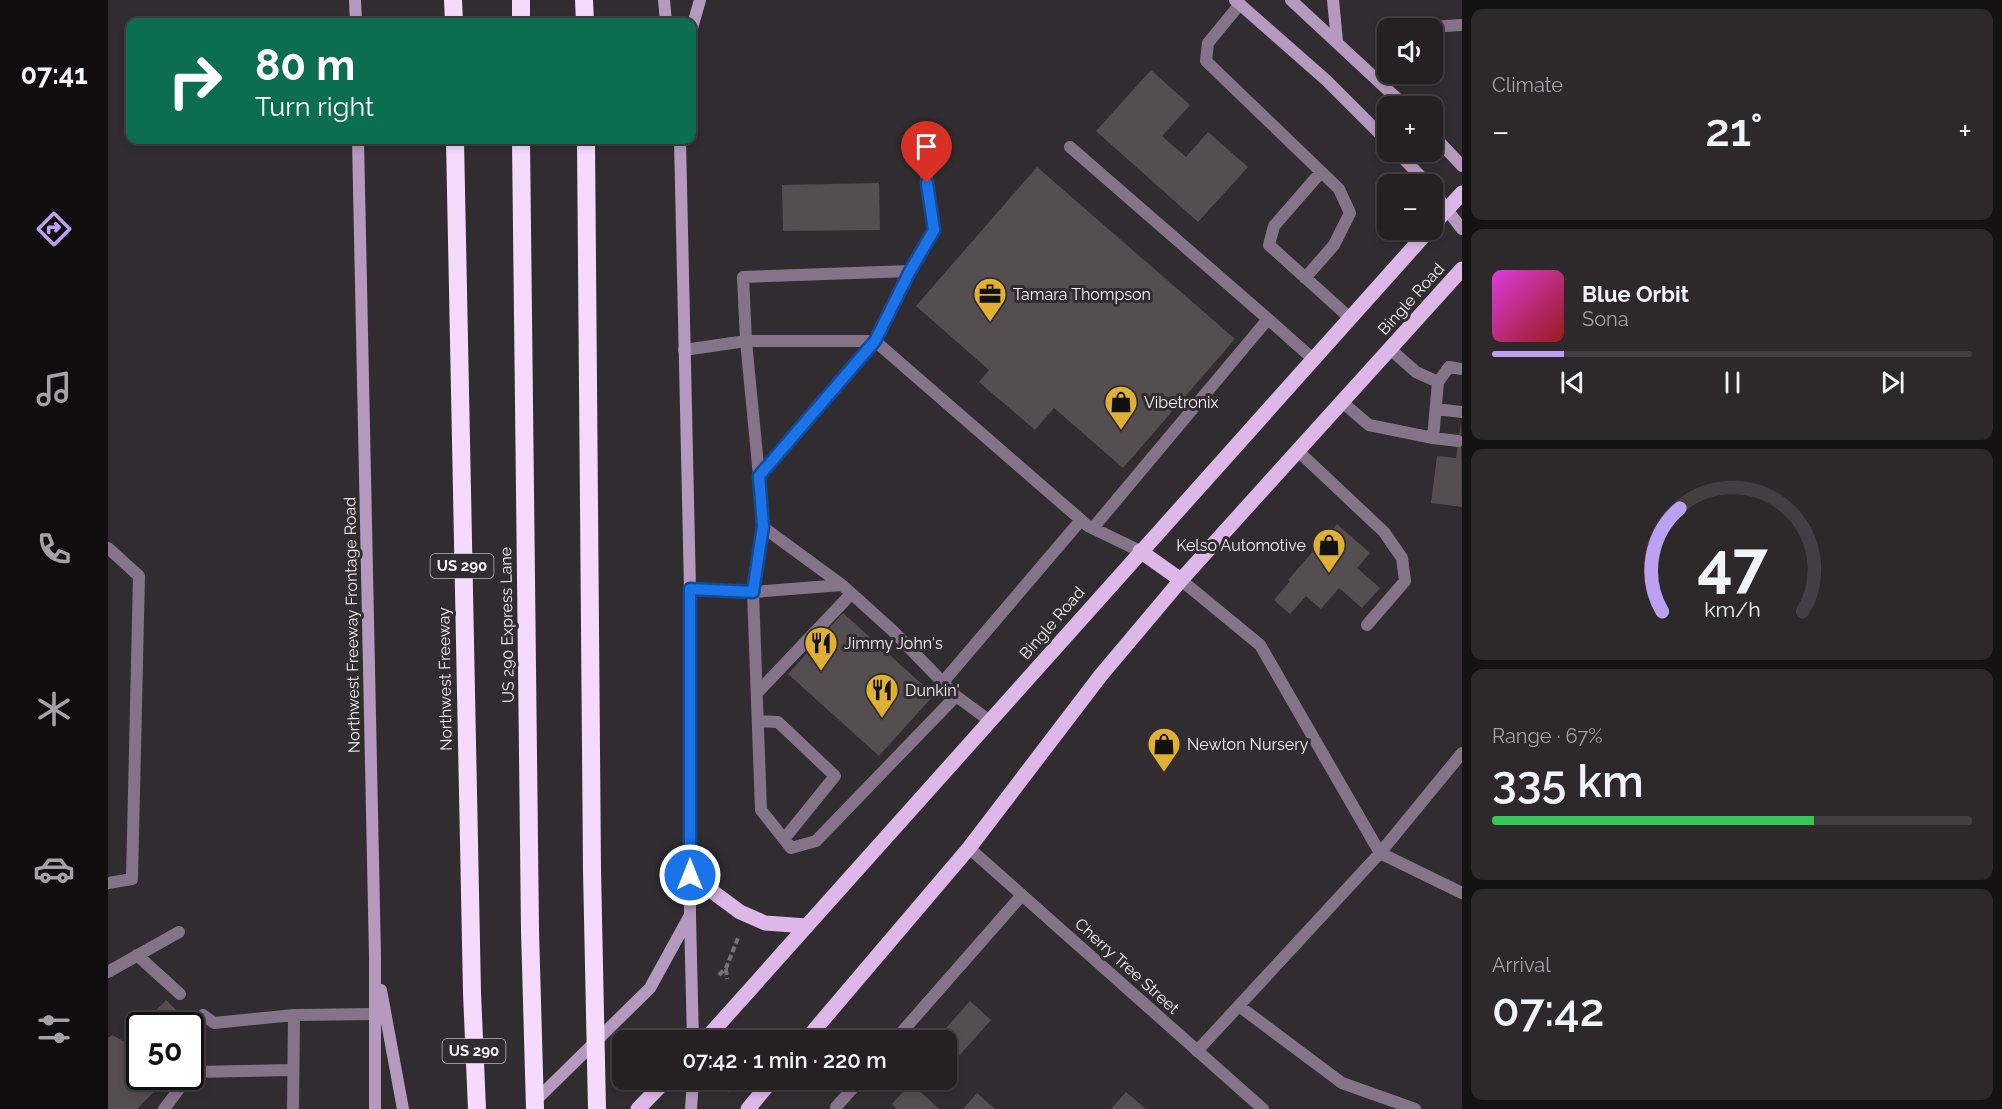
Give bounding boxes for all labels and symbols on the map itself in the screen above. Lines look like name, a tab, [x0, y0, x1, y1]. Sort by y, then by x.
pin	[901, 121, 952, 183]
street label: Bingle Road	[1374, 259, 1448, 339]
office icon: Tamara Thompson	[972, 276, 1008, 323]
place label: Tamara Thompson	[1013, 285, 1151, 304]
shop icon: Vibetronix	[1103, 384, 1139, 431]
place label: Vibetronix	[1144, 393, 1219, 412]
street label: Northwest Freeway Frontage Road	[340, 497, 364, 753]
shop icon: Kelso Automotive	[1311, 527, 1347, 574]
place label: Kelso Automotive	[1176, 536, 1306, 555]
street label: US 290 Express Lane	[496, 547, 518, 703]
road number: US 290	[430, 554, 494, 578]
street label: Bingle Road	[1015, 583, 1089, 663]
street label: Northwest Freeway	[434, 607, 456, 751]
restaurant icon: Jimmy John's	[803, 625, 839, 672]
place label: Jimmy John's	[844, 634, 943, 653]
restaurant icon: Dunkin'	[864, 672, 900, 719]
place label: Dunkin'	[905, 681, 960, 700]
shop icon: Newton Nursery	[1146, 726, 1182, 773]
place label: Newton Nursery	[1187, 735, 1309, 754]
position arrow	[658, 843, 722, 907]
street label: Cherry Tree Street	[1071, 914, 1184, 1018]
speed limit sign: 50	[126, 1012, 204, 1090]
road number: US 290	[442, 1039, 506, 1063]

